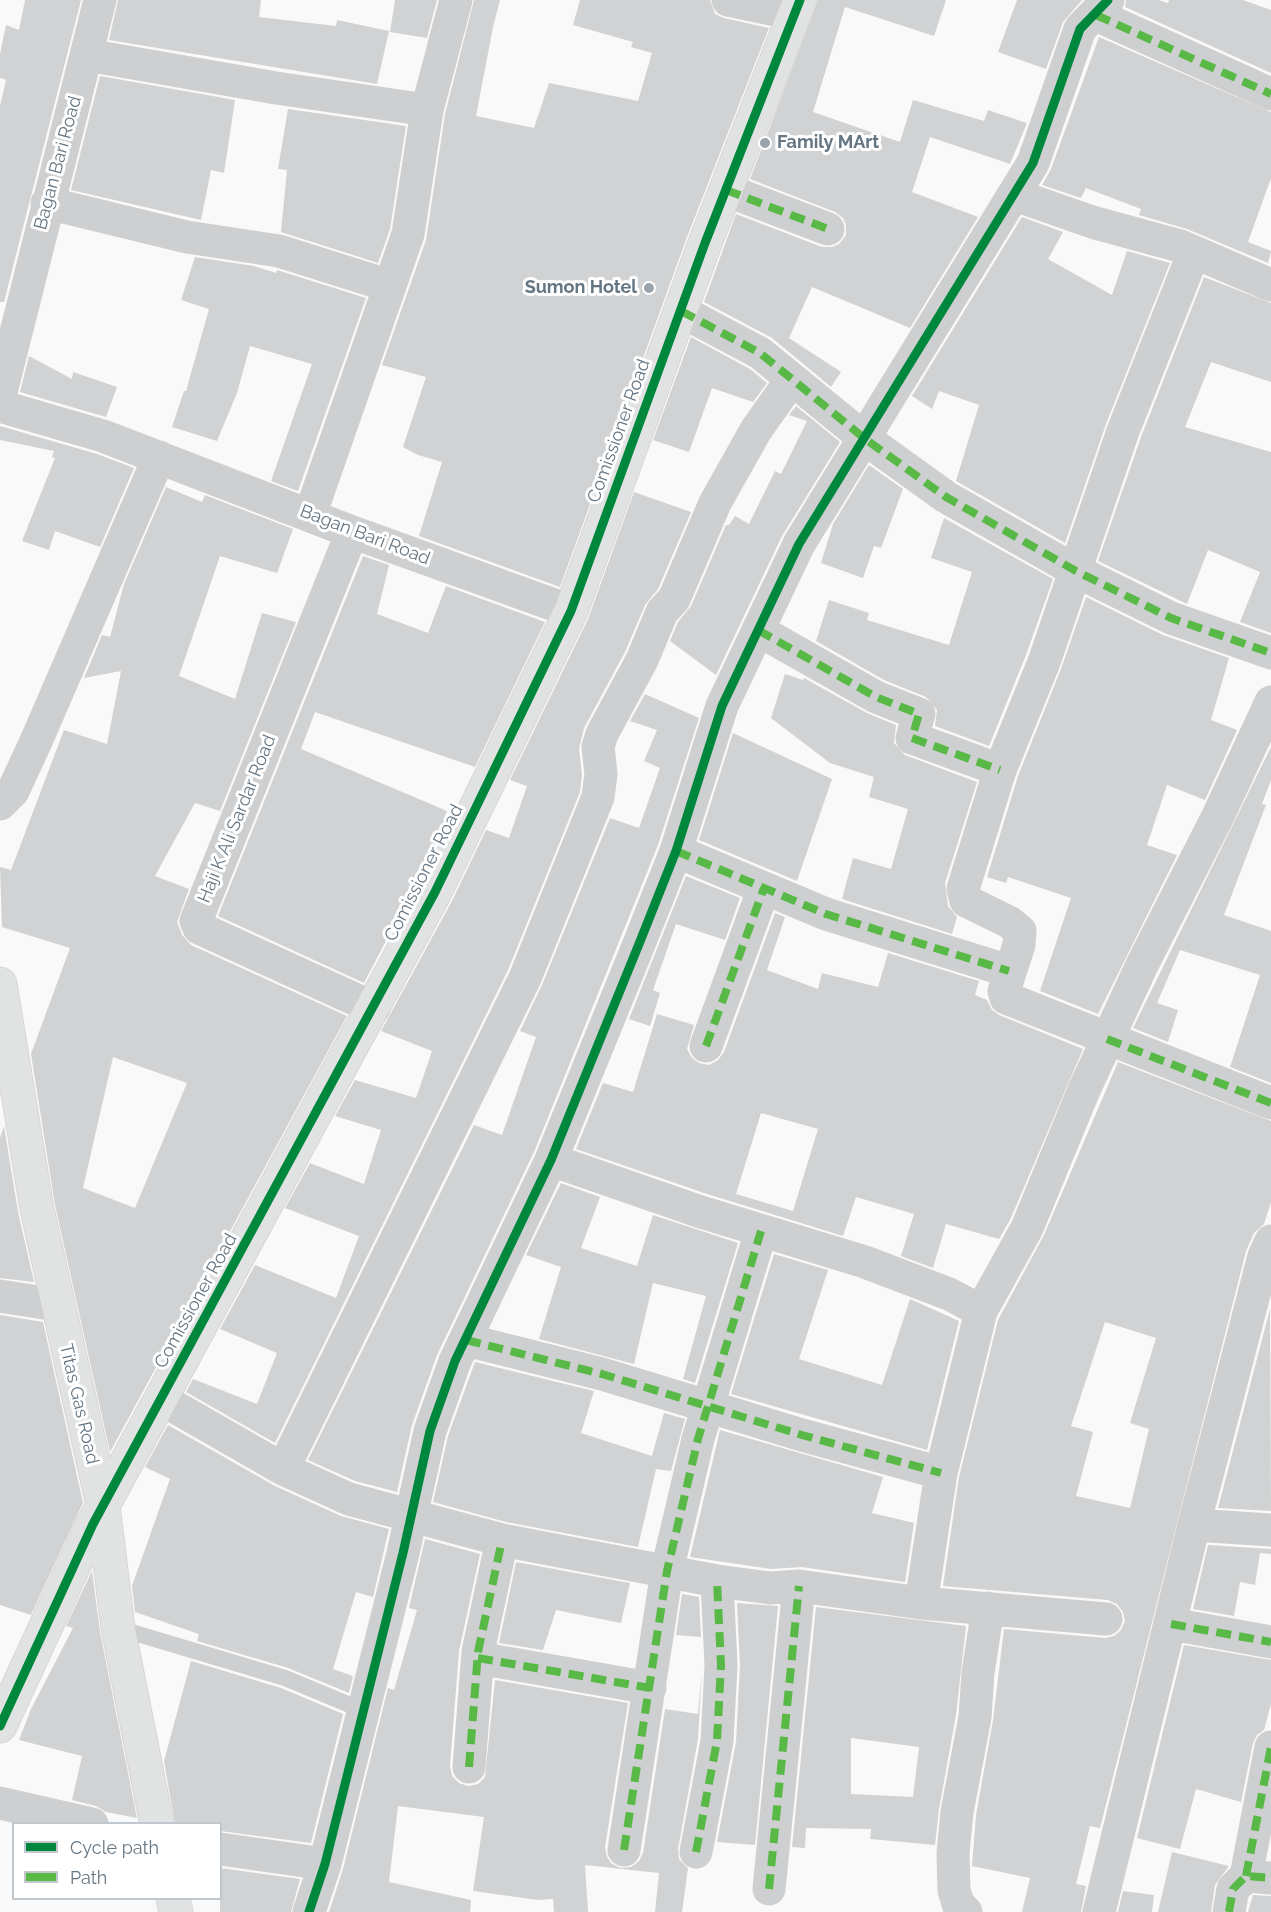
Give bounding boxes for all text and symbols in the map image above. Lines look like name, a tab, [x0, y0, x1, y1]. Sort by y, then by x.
street label: Bagan Bari Road	[30, 94, 86, 232]
place label: Family MArt	[777, 132, 879, 154]
marker: Family MArt	[758, 136, 772, 150]
place label: Sumon Hotel	[525, 277, 637, 299]
marker: Sumon Hotel	[642, 281, 656, 295]
street label: Comissioner Road	[583, 357, 655, 505]
street label: Bagan Bari Road	[297, 500, 433, 570]
street label: Haji K Ali Sardar Road	[193, 732, 281, 906]
street label: Comissioner Road	[380, 801, 468, 945]
street label: Comissioner Road	[150, 1230, 242, 1372]
street label: Titas Gas Road	[55, 1342, 103, 1466]
legend	[12, 1822, 222, 1900]
text: Cycle path	[70, 1837, 159, 1858]
text: Path	[70, 1867, 107, 1888]

